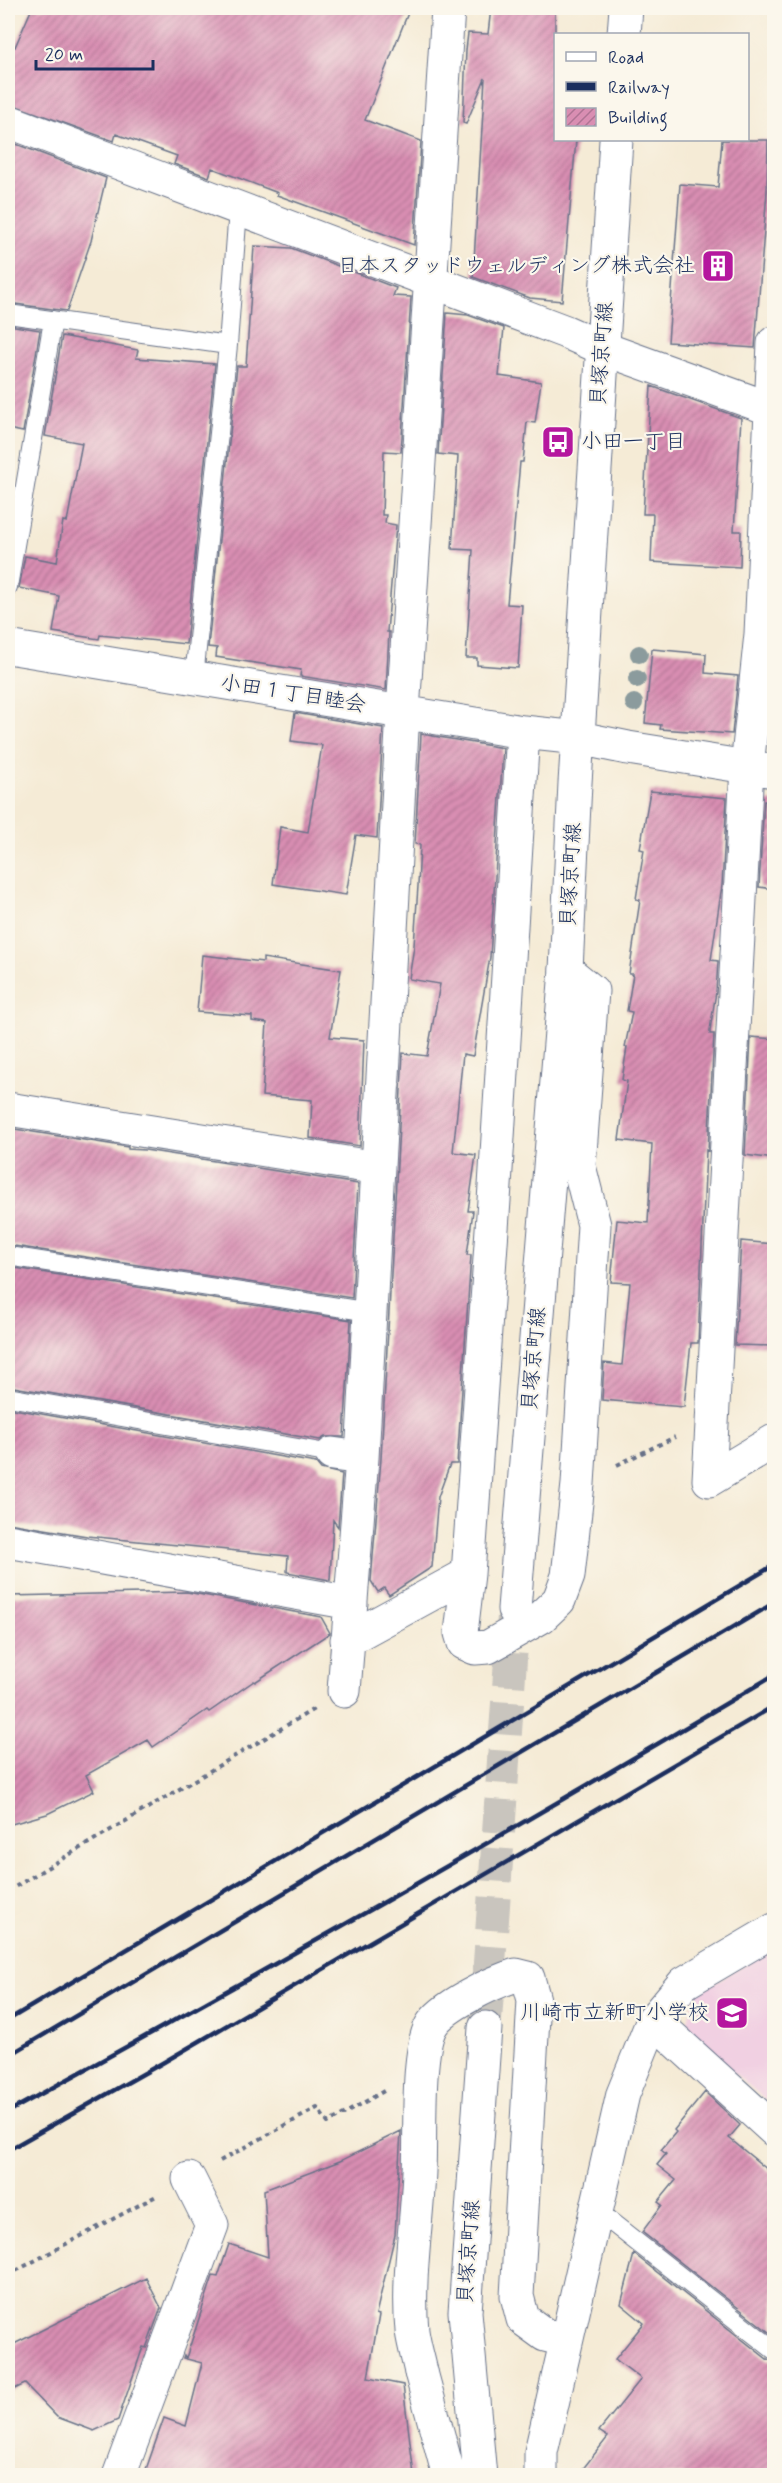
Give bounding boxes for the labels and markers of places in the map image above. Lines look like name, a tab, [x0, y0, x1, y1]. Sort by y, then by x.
building icon: 日本スタッドウェルディング株式会社	[700, 248, 736, 284]
place label: 日本スタッドウェルディング株式会社	[338, 252, 695, 280]
bus stop icon: 小田一丁目	[540, 424, 576, 460]
place label: 小田一丁目	[581, 428, 686, 456]
school or university icon: 川崎市立新町小学校	[714, 1995, 750, 2031]
place label: 川崎市立新町小学校	[520, 1999, 709, 2027]

